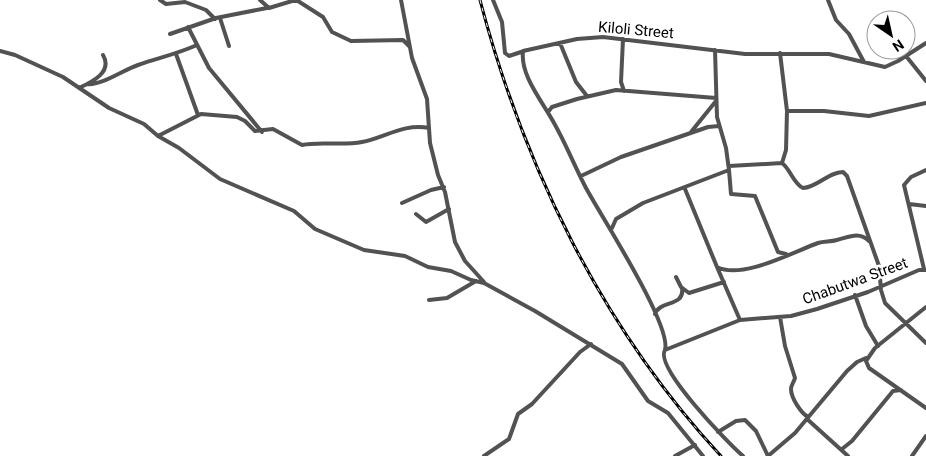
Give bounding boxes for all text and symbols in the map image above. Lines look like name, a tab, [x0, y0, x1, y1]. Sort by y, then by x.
north arrow	[866, 10, 916, 60]
street label: Kiloli Street	[597, 18, 675, 42]
text: N	[890, 36, 907, 55]
street label: Chabutwa Street	[800, 254, 910, 308]

